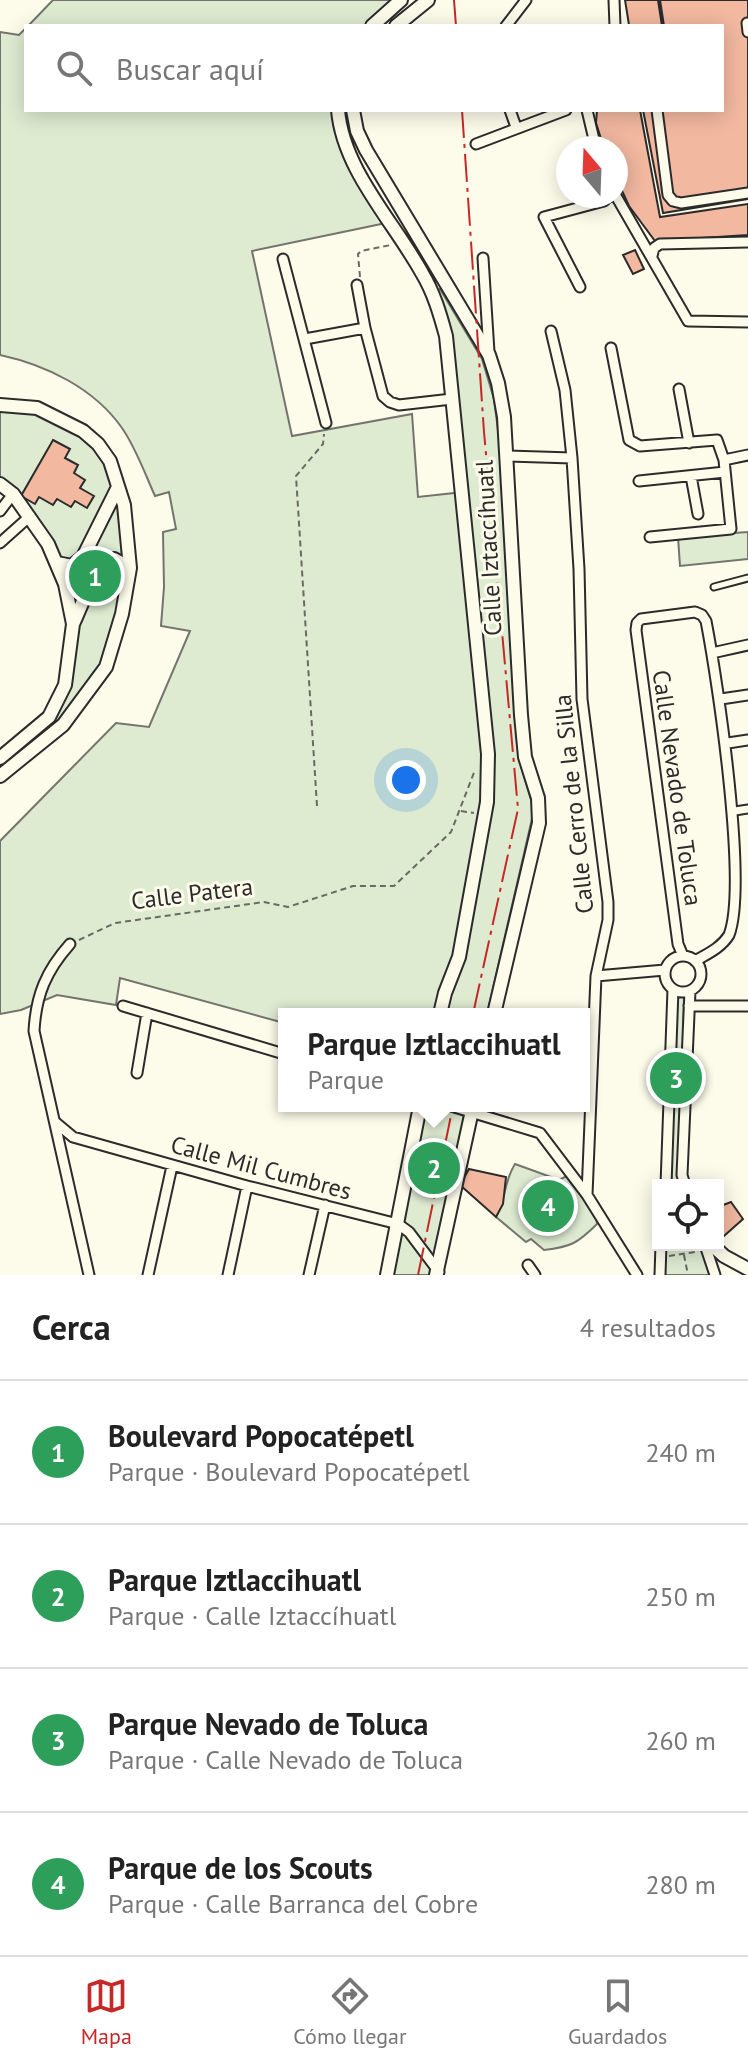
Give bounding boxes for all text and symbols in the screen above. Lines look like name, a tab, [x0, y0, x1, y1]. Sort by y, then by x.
search box	[24, 24, 724, 112]
icon: search	[52, 46, 96, 90]
text: Buscar aquí	[116, 49, 264, 88]
north arrow	[556, 136, 628, 208]
street label: Calle Iztaccíhuatl	[468, 459, 509, 637]
pin: 1	[69, 546, 121, 606]
street label: Calle Nevado de Toluca	[646, 668, 709, 908]
street label: Calle Cerro de la Silla	[547, 693, 600, 915]
your location	[386, 760, 426, 800]
street label: Calle Patera	[129, 871, 255, 916]
popup	[278, 1008, 590, 1112]
text: Parque Iztlaccihuatl	[307, 1024, 561, 1063]
pin: 3	[650, 1048, 702, 1108]
text: Parque	[307, 1063, 384, 1096]
street label: Calle Mil Cumbres	[167, 1129, 355, 1207]
pin: 2	[408, 1138, 460, 1198]
pin: 4	[522, 1176, 574, 1236]
map controls	[652, 1179, 724, 1251]
button: locate	[652, 1179, 724, 1251]
text: Cerca	[32, 1305, 111, 1349]
text: 4 resultados	[580, 1311, 716, 1344]
text: Boulevard Popocatépetl	[108, 1416, 414, 1455]
text: 1	[51, 1436, 65, 1469]
text: 240 m	[645, 1436, 716, 1469]
text: Parque · Boulevard Popocatépetl	[108, 1455, 470, 1488]
text: Parque Iztlaccihuatl	[108, 1560, 361, 1599]
text: 2	[51, 1580, 65, 1613]
text: 250 m	[645, 1580, 716, 1613]
text: Parque · Calle Iztaccíhuatl	[108, 1599, 396, 1632]
text: Parque Nevado de Toluca	[108, 1704, 428, 1743]
text: 3	[51, 1724, 65, 1757]
text: 260 m	[645, 1724, 716, 1757]
text: Parque · Calle Nevado de Toluca	[108, 1743, 463, 1776]
text: Parque de los Scouts	[108, 1848, 373, 1887]
text: 4	[51, 1868, 65, 1901]
text: 280 m	[645, 1868, 716, 1901]
text: Parque · Calle Barranca del Cobre	[108, 1887, 478, 1920]
tab: Mapa	[81, 1974, 132, 2050]
tab: Cómo llegar	[293, 1974, 406, 2050]
tab: Guardados	[568, 1974, 667, 2050]

